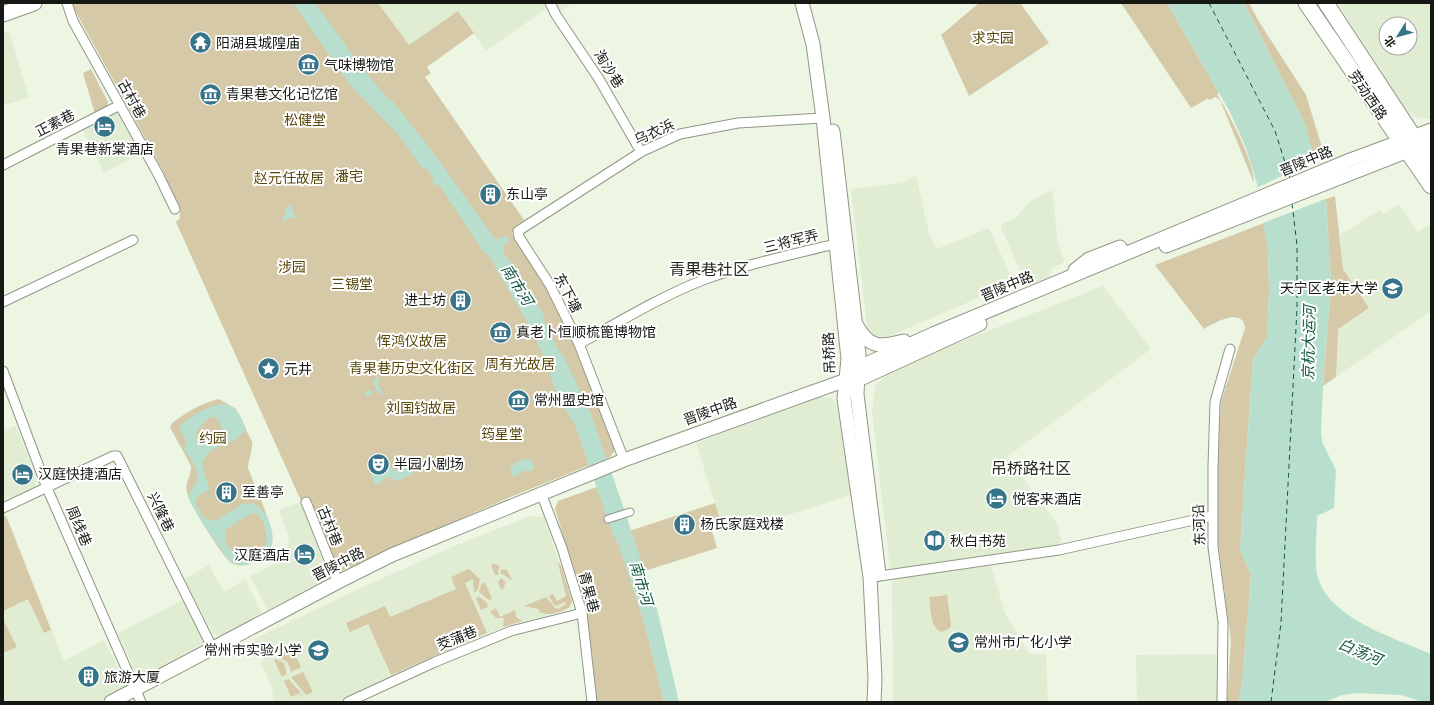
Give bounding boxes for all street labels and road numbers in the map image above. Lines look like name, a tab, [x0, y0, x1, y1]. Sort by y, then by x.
street label: 淘沙巷	[590, 46, 628, 92]
street label: 劳动西路	[1345, 67, 1391, 123]
street label: 古村巷	[114, 76, 150, 122]
street label: 正素巷	[32, 105, 78, 141]
street label: 乌衣浜	[631, 115, 677, 149]
street label: 晋陵中路	[1277, 142, 1335, 180]
street label: 三将军弄	[762, 225, 820, 257]
street label: 晋陵中路	[978, 267, 1036, 305]
street label: 东下塘	[550, 270, 586, 316]
street label: 吊桥路	[819, 332, 839, 374]
street label: 晋陵中路	[681, 393, 739, 429]
street label: 兴隆巷	[144, 489, 178, 535]
street label: 周线巷	[63, 503, 95, 549]
street label: 古村巷	[314, 503, 346, 549]
street label: 东河沿	[1189, 504, 1209, 546]
street label: 晋陵中路	[309, 543, 367, 585]
street label: 青果巷	[575, 569, 603, 615]
street label: 茭蒲巷	[434, 622, 480, 654]

